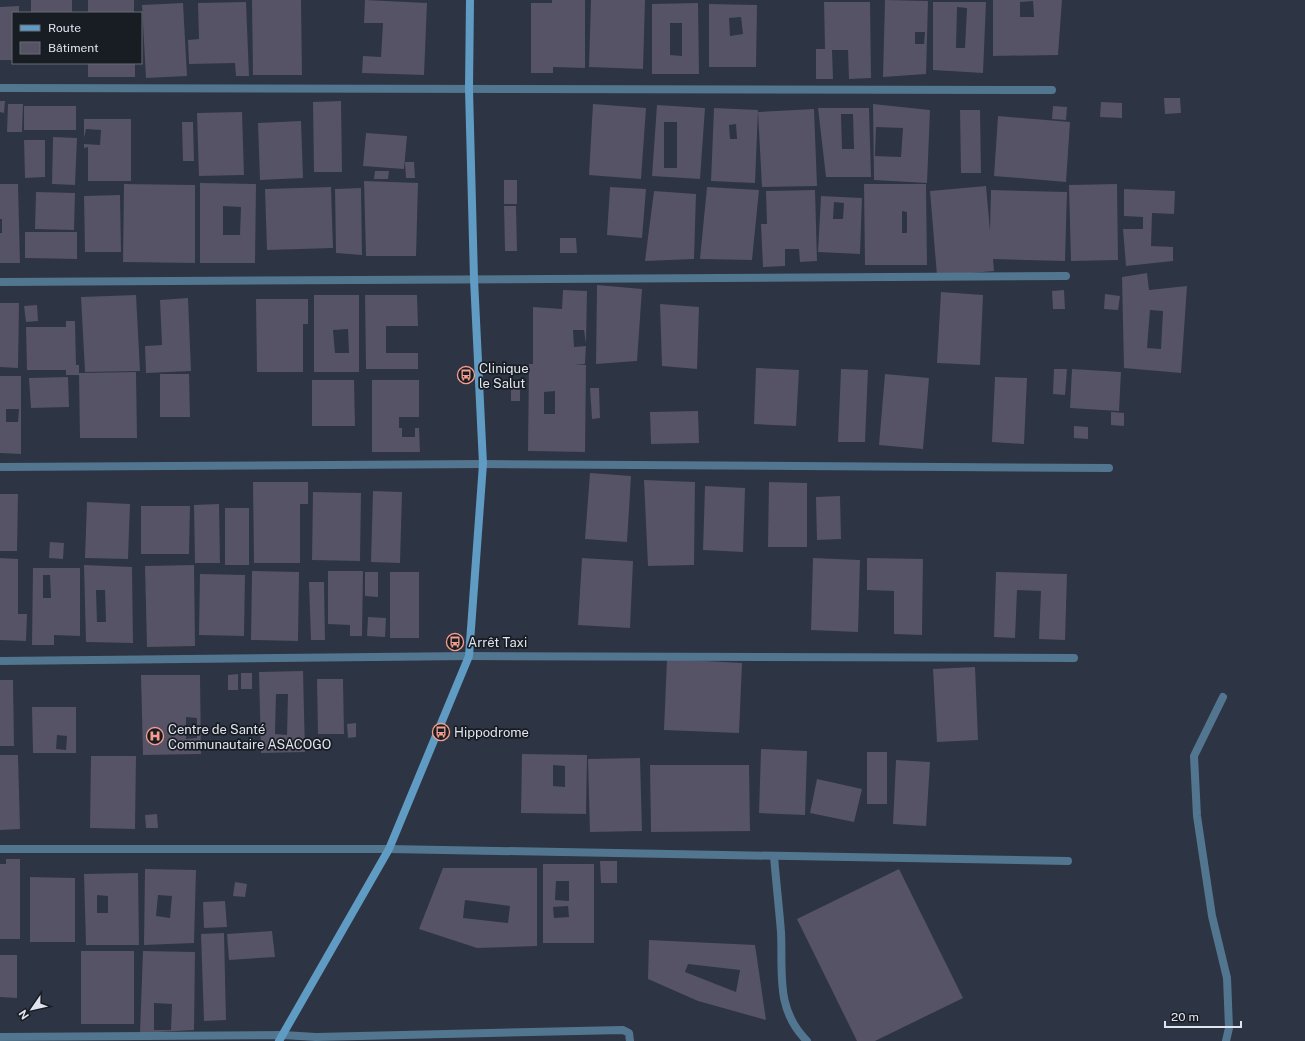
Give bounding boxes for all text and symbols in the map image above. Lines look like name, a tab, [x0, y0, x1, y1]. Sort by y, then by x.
legend	[12, 12, 142, 64]
text: Route	[48, 21, 81, 35]
text: Bâtiment	[48, 41, 99, 55]
place label: Clinique le Salut	[479, 361, 529, 391]
bus stop icon: Clinique le Salut	[456, 365, 476, 385]
bus stop icon: Arrêt Taxi	[445, 632, 465, 652]
place label: Arrêt Taxi	[468, 635, 527, 650]
place label: Centre de Santé Communautaire ASACOGO	[168, 722, 331, 752]
bus stop icon: Hippodrome	[431, 722, 451, 742]
place label: Hippodrome	[454, 725, 529, 740]
hospital icon: Centre de Santé Communautaire ASACOGO	[145, 726, 165, 746]
north arrow	[12, 989, 52, 1029]
scale bar	[1165, 1003, 1241, 1029]
text: N	[16, 1008, 31, 1022]
text: 20 m	[1171, 1010, 1199, 1024]

